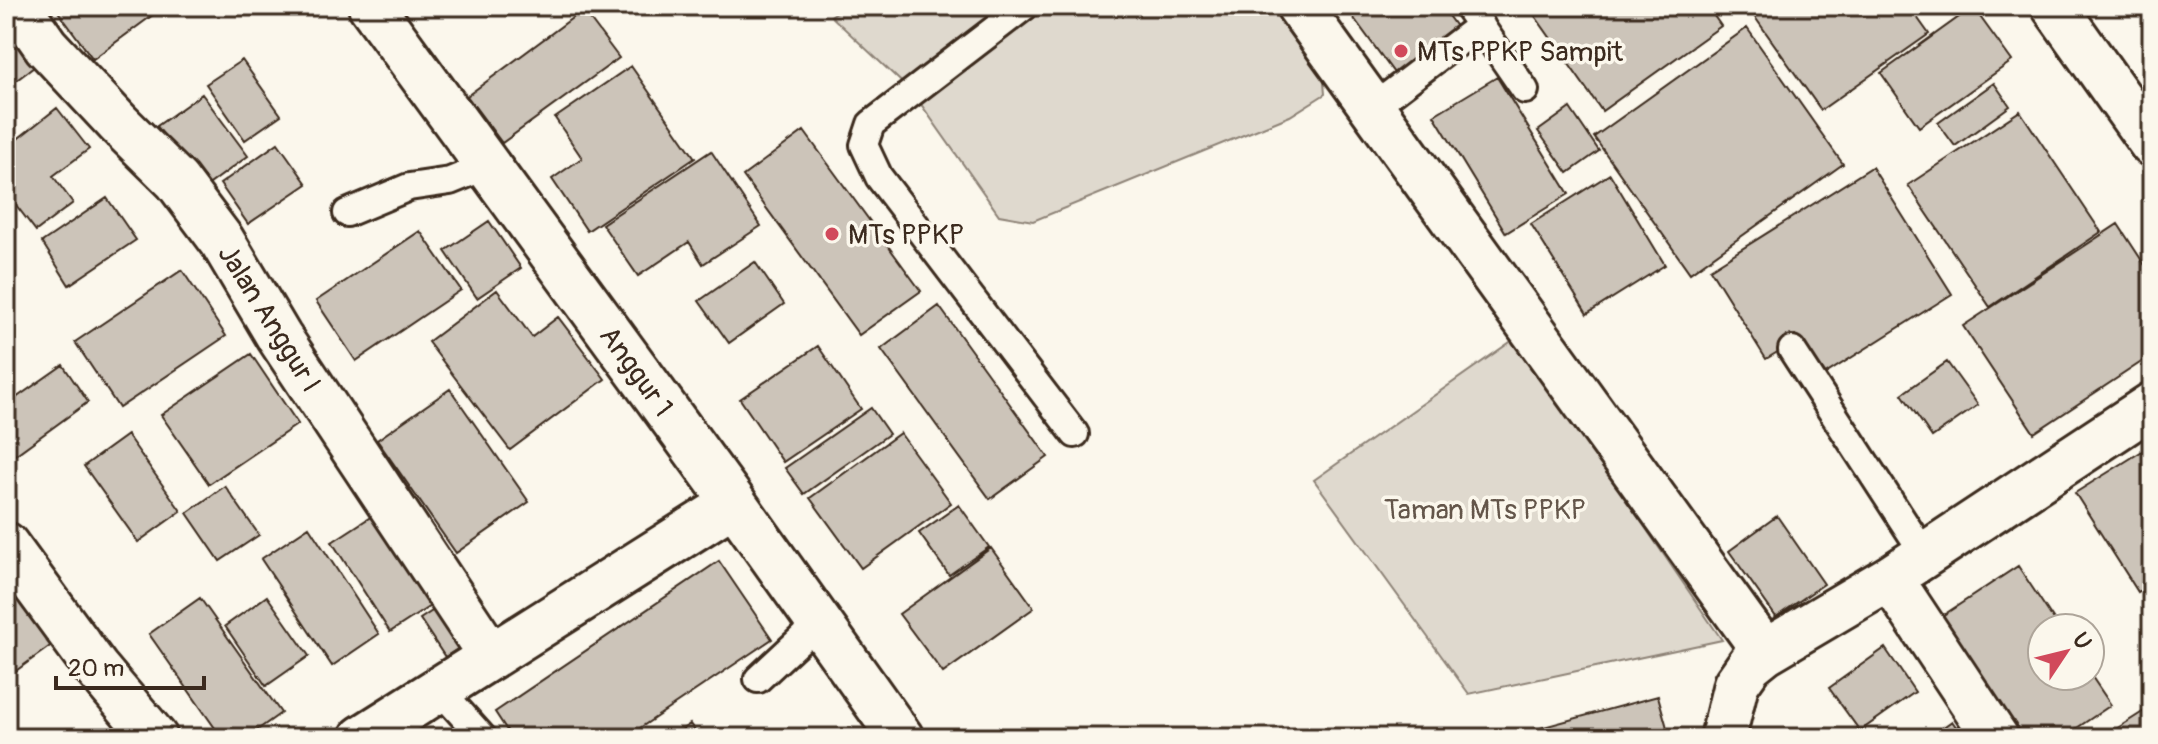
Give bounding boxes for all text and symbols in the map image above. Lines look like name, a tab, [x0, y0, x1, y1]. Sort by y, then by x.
place label: MTs PPKP Sampit	[1417, 35, 1624, 70]
marker: MTs PPKP Sampit	[1392, 42, 1410, 60]
place label: MTs PPKP	[848, 218, 964, 253]
marker: MTs PPKP	[823, 225, 841, 243]
street label: Jalan Anggur I	[210, 239, 328, 399]
street label: Anggur 1	[591, 320, 680, 424]
park label: Taman MTs PPKP	[1384, 493, 1586, 528]
north arrow	[2026, 612, 2106, 692]
text: U	[2066, 627, 2097, 655]
scale bar	[56, 640, 204, 690]
text: 20 m	[68, 654, 124, 683]

